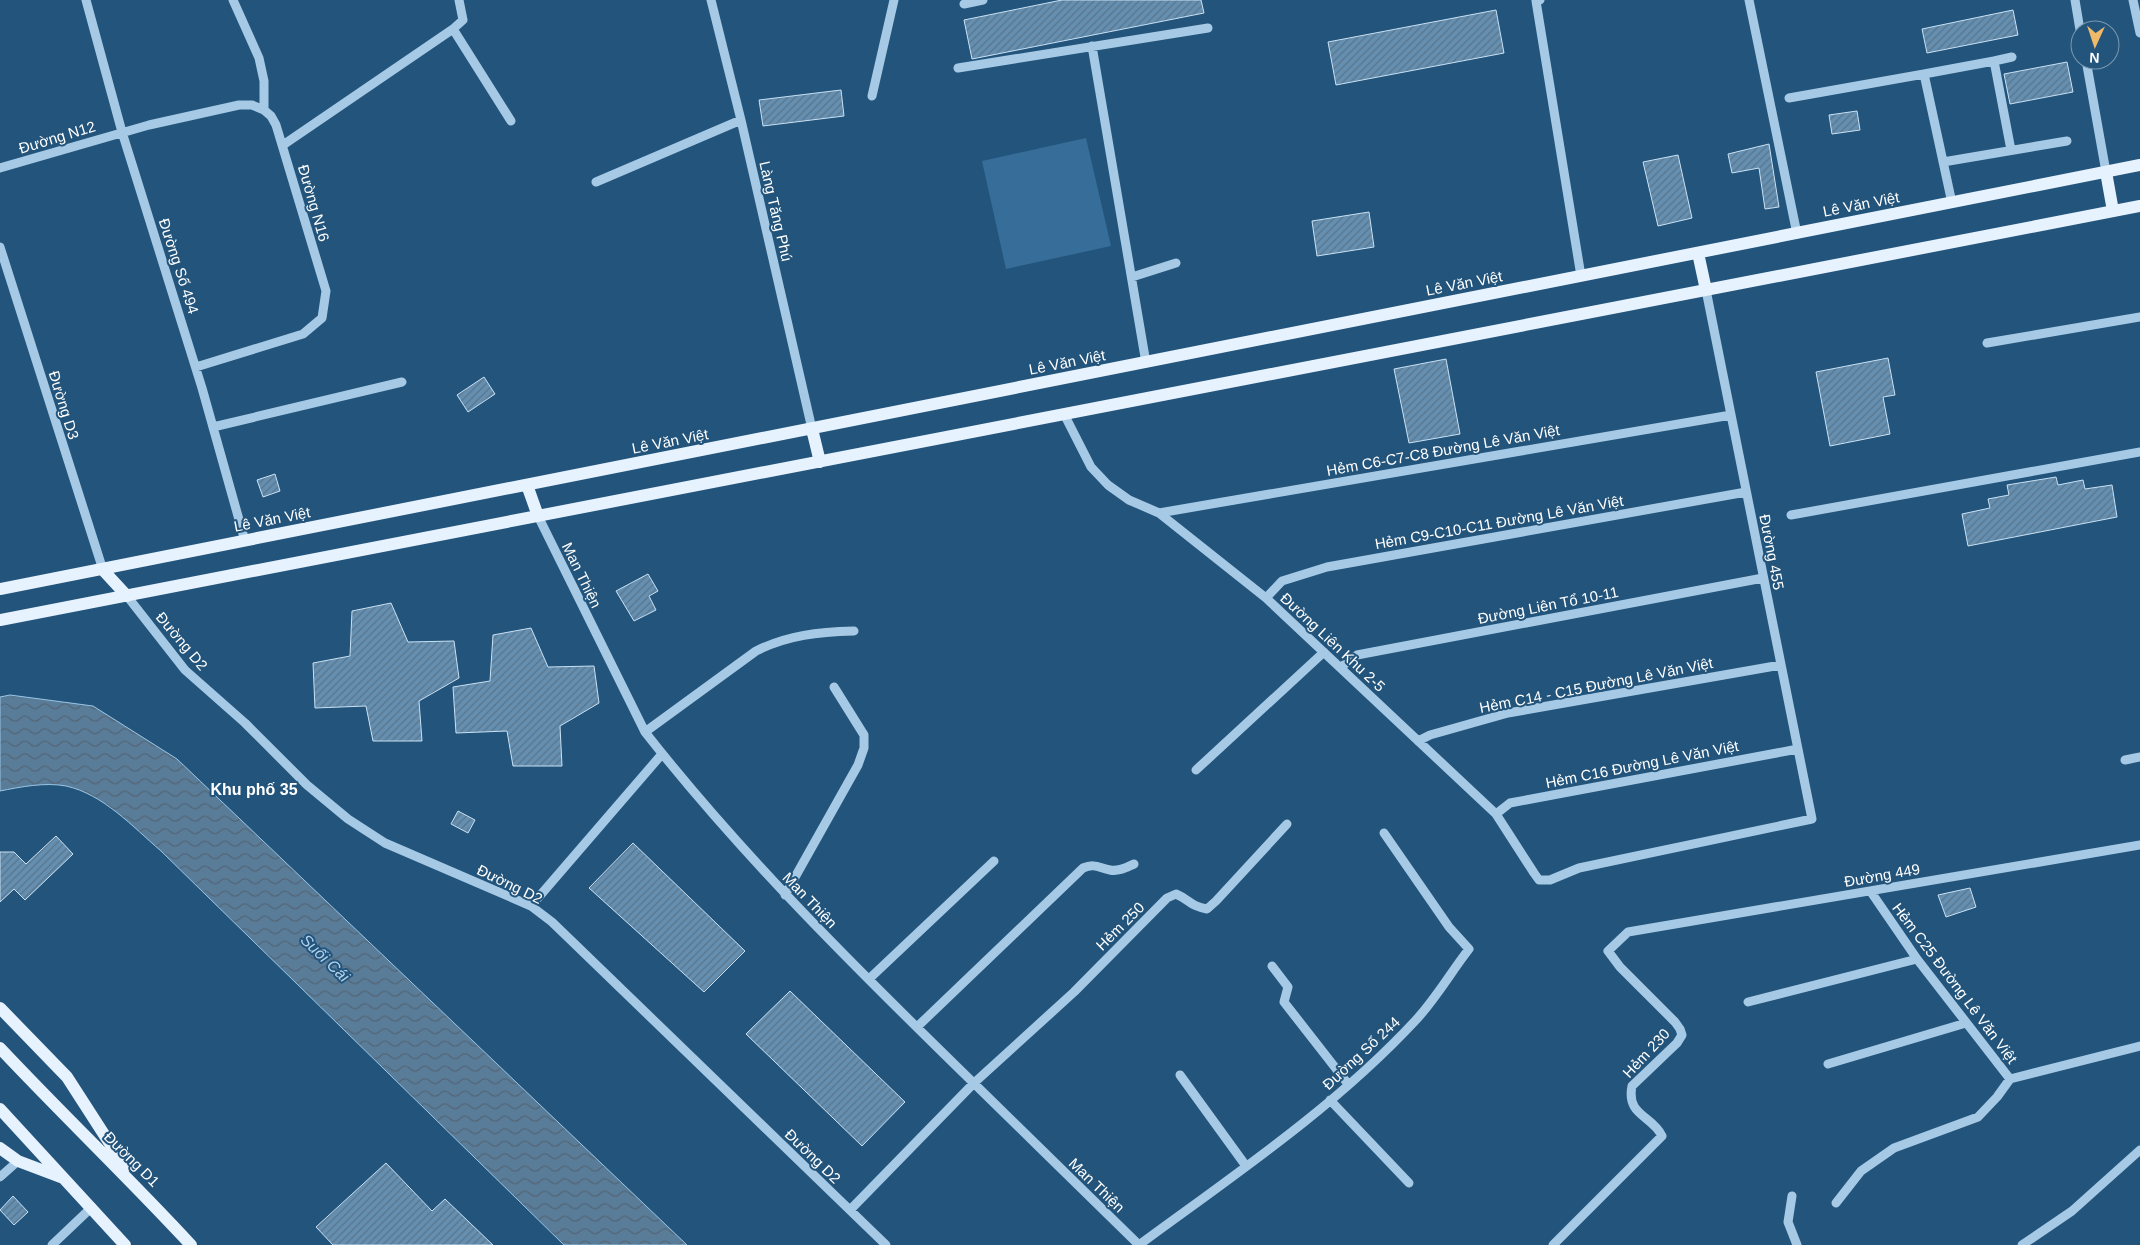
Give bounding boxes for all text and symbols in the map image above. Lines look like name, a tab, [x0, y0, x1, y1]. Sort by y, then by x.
north arrow	[2070, 20, 2120, 70]
text: N	[2089, 50, 2100, 66]
street label: Đường N12	[17, 117, 97, 157]
street label: Làng Tăng Phú	[756, 159, 796, 263]
street label: Đường N16	[295, 163, 333, 243]
street label: Lê Văn Việt	[1821, 188, 1901, 220]
street label: Đường Số 494	[156, 216, 202, 316]
street label: Lê Văn Việt	[1424, 267, 1504, 299]
street label: Lê Văn Việt	[1027, 346, 1107, 378]
street label: Đường D3	[46, 369, 82, 441]
street label: Hẻm C6-C7-C8 Đường Lê Văn Việt	[1325, 421, 1562, 479]
street label: Lê Văn Việt	[630, 425, 710, 457]
street label: Hẻm C9-C10-C11 Đường Lê Văn Việt	[1373, 492, 1625, 552]
street label: Lê Văn Việt	[232, 503, 312, 535]
street label: Đường 455	[1756, 513, 1788, 591]
street label: Man Thiện	[559, 540, 605, 610]
street label: Đường Liên Tổ 10-11	[1476, 583, 1620, 627]
street label: Đường Liên Khu 2-5	[1277, 589, 1389, 695]
street label: Đường D2	[153, 608, 211, 674]
street label: Hẻm C14 - C15 Đường Lê Văn Việt	[1478, 654, 1715, 716]
street label: Hẻm C16 Đường Lê Văn Việt	[1544, 737, 1741, 791]
district label: Khu phố 35	[210, 781, 298, 798]
street label: Đường 449	[1843, 860, 1921, 890]
street label: Đường D2	[474, 861, 546, 907]
street label: Man Thiện	[779, 869, 841, 931]
street label: Hẻm 250	[1092, 898, 1148, 954]
street label: Hẻm C25 Đường Lê Văn Việt	[1889, 899, 2021, 1067]
water label: Suối Cái	[297, 931, 353, 985]
street label: Đường Số 244	[1319, 1013, 1403, 1093]
street label: Hẻm 230	[1619, 1025, 1673, 1081]
street label: Đường D2	[782, 1125, 844, 1187]
street label: Đường D1	[101, 1128, 163, 1190]
street label: Man Thiện	[1066, 1154, 1128, 1216]

